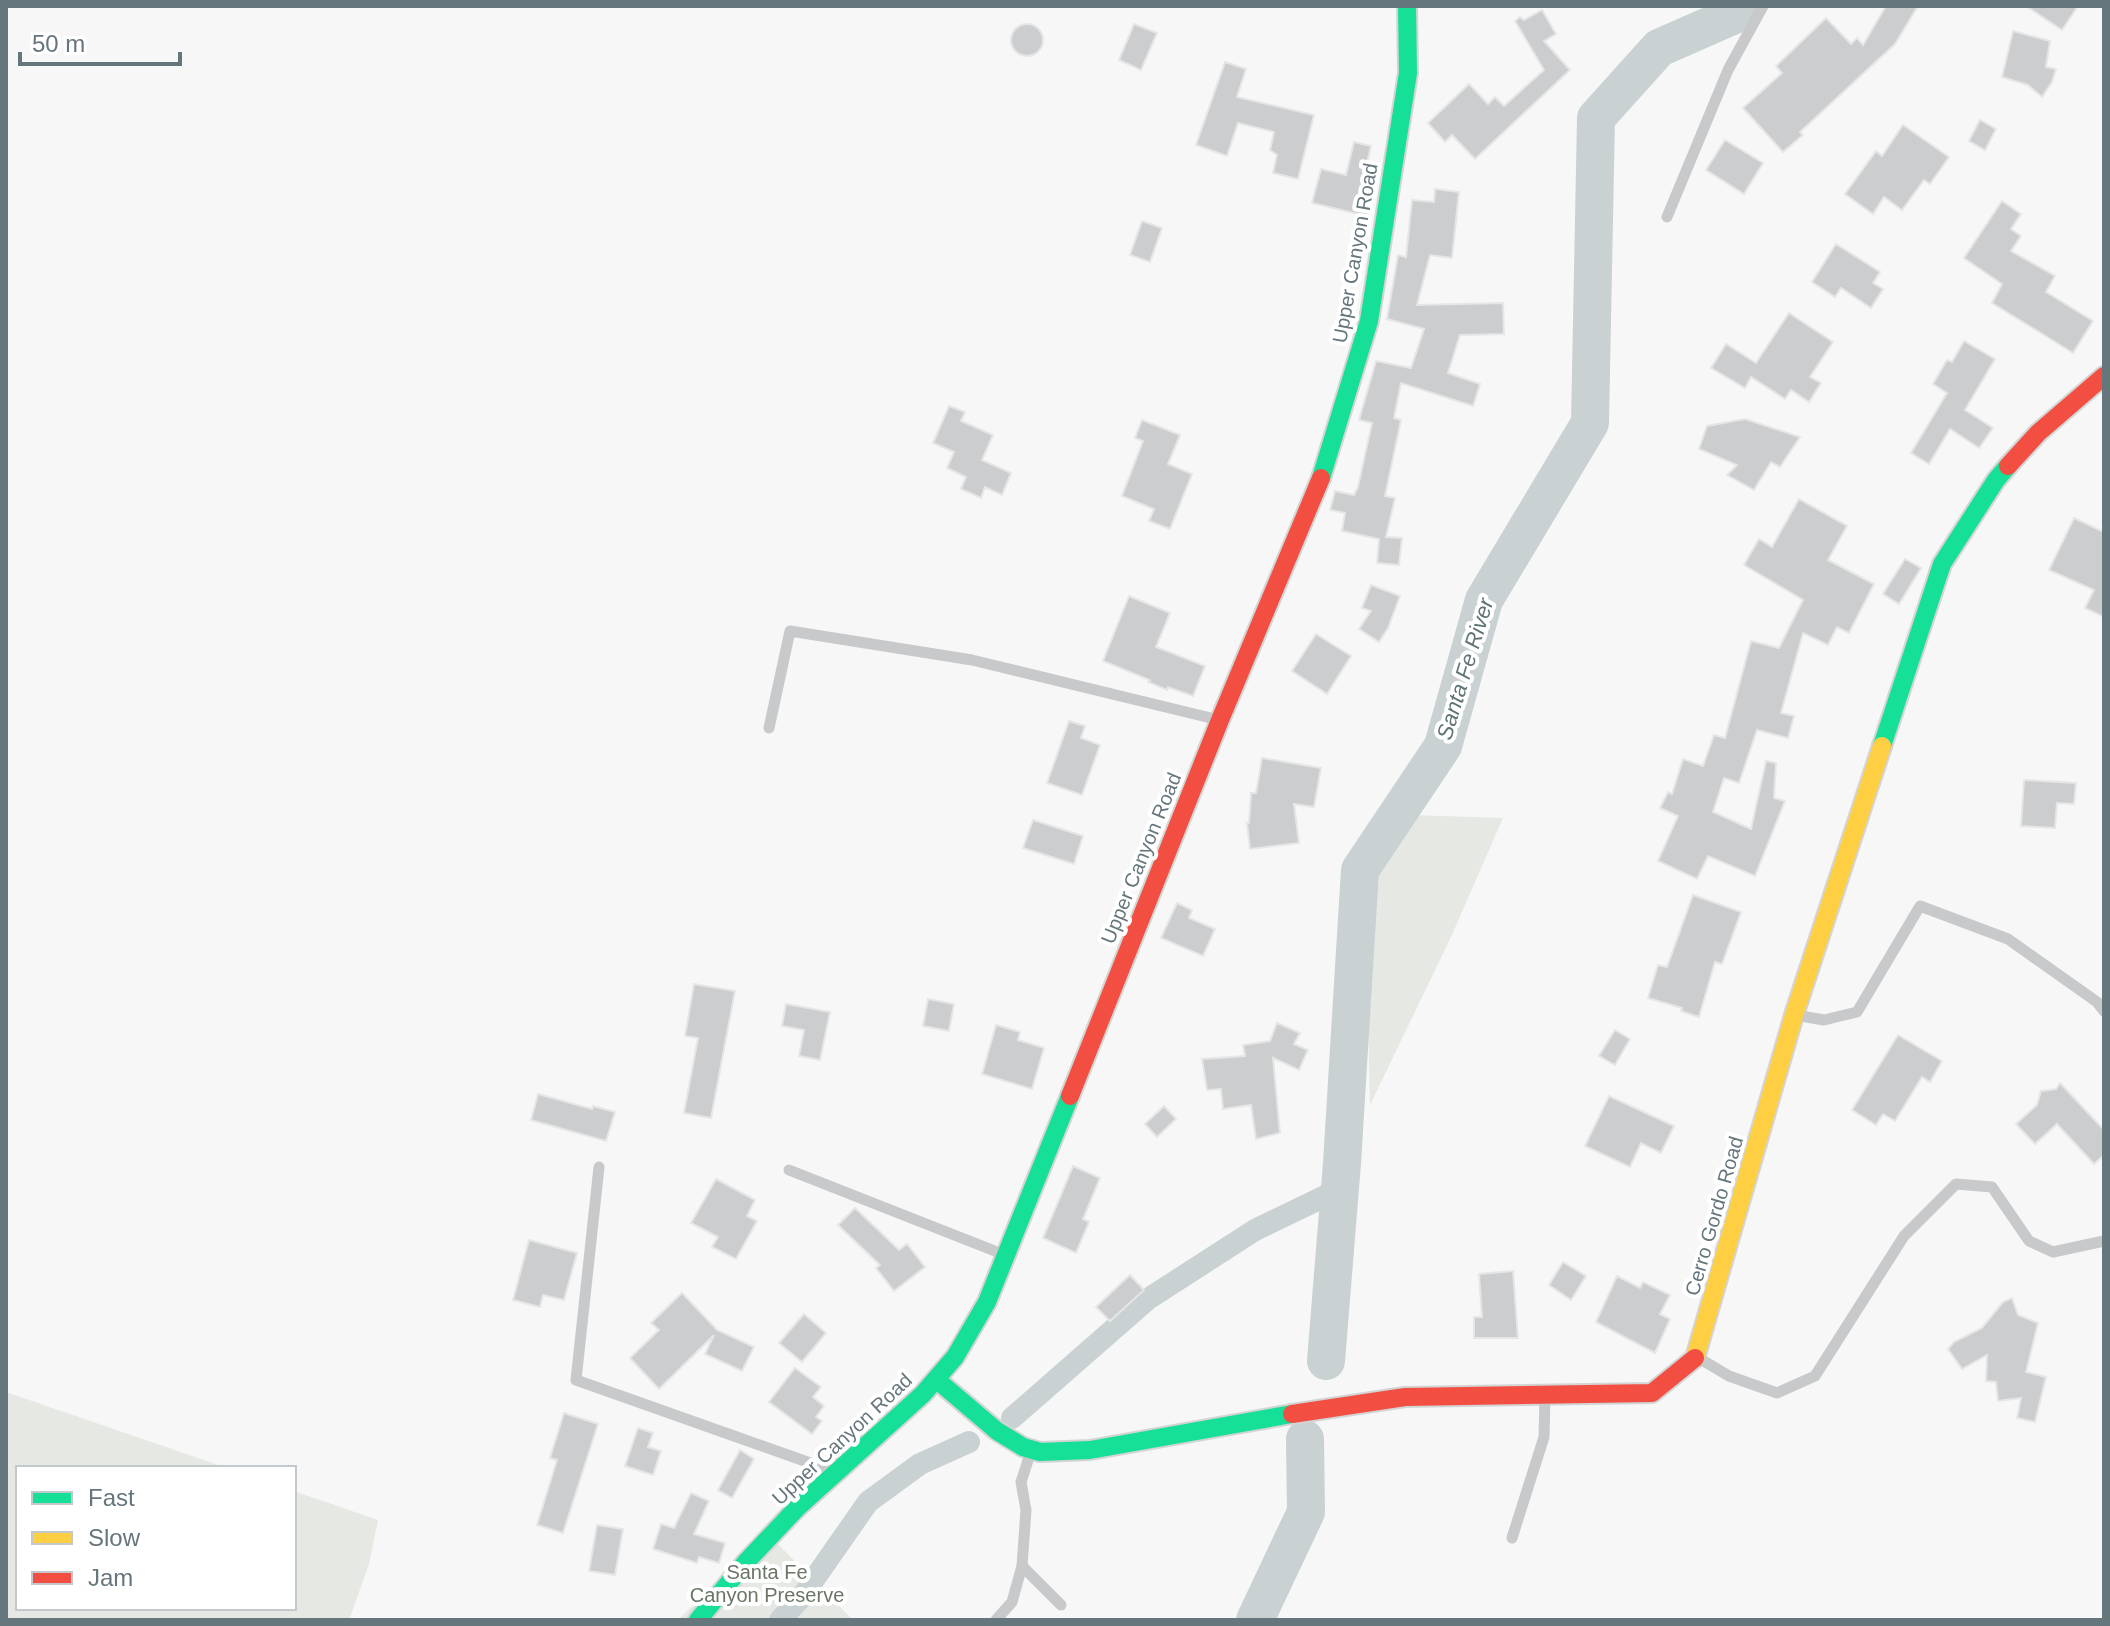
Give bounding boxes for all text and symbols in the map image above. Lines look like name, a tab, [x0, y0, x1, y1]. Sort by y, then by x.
scale bar	[20, 16, 180, 66]
text: 50 m	[32, 30, 85, 57]
street label: Upper Canyon Road	[1328, 161, 1382, 345]
water label: Santa Fe River	[1432, 594, 1499, 743]
street label: Upper Canyon Road	[1097, 769, 1185, 947]
street label: Cerro Gordo Road	[1681, 1134, 1747, 1298]
street label: Upper Canyon Road	[768, 1369, 916, 1509]
legend	[16, 1466, 296, 1610]
text: Fast	[88, 1484, 135, 1511]
text: Slow	[88, 1524, 141, 1551]
park label: Santa Fe Canyon Preserve	[690, 1561, 844, 1606]
text: Jam	[88, 1564, 133, 1591]

